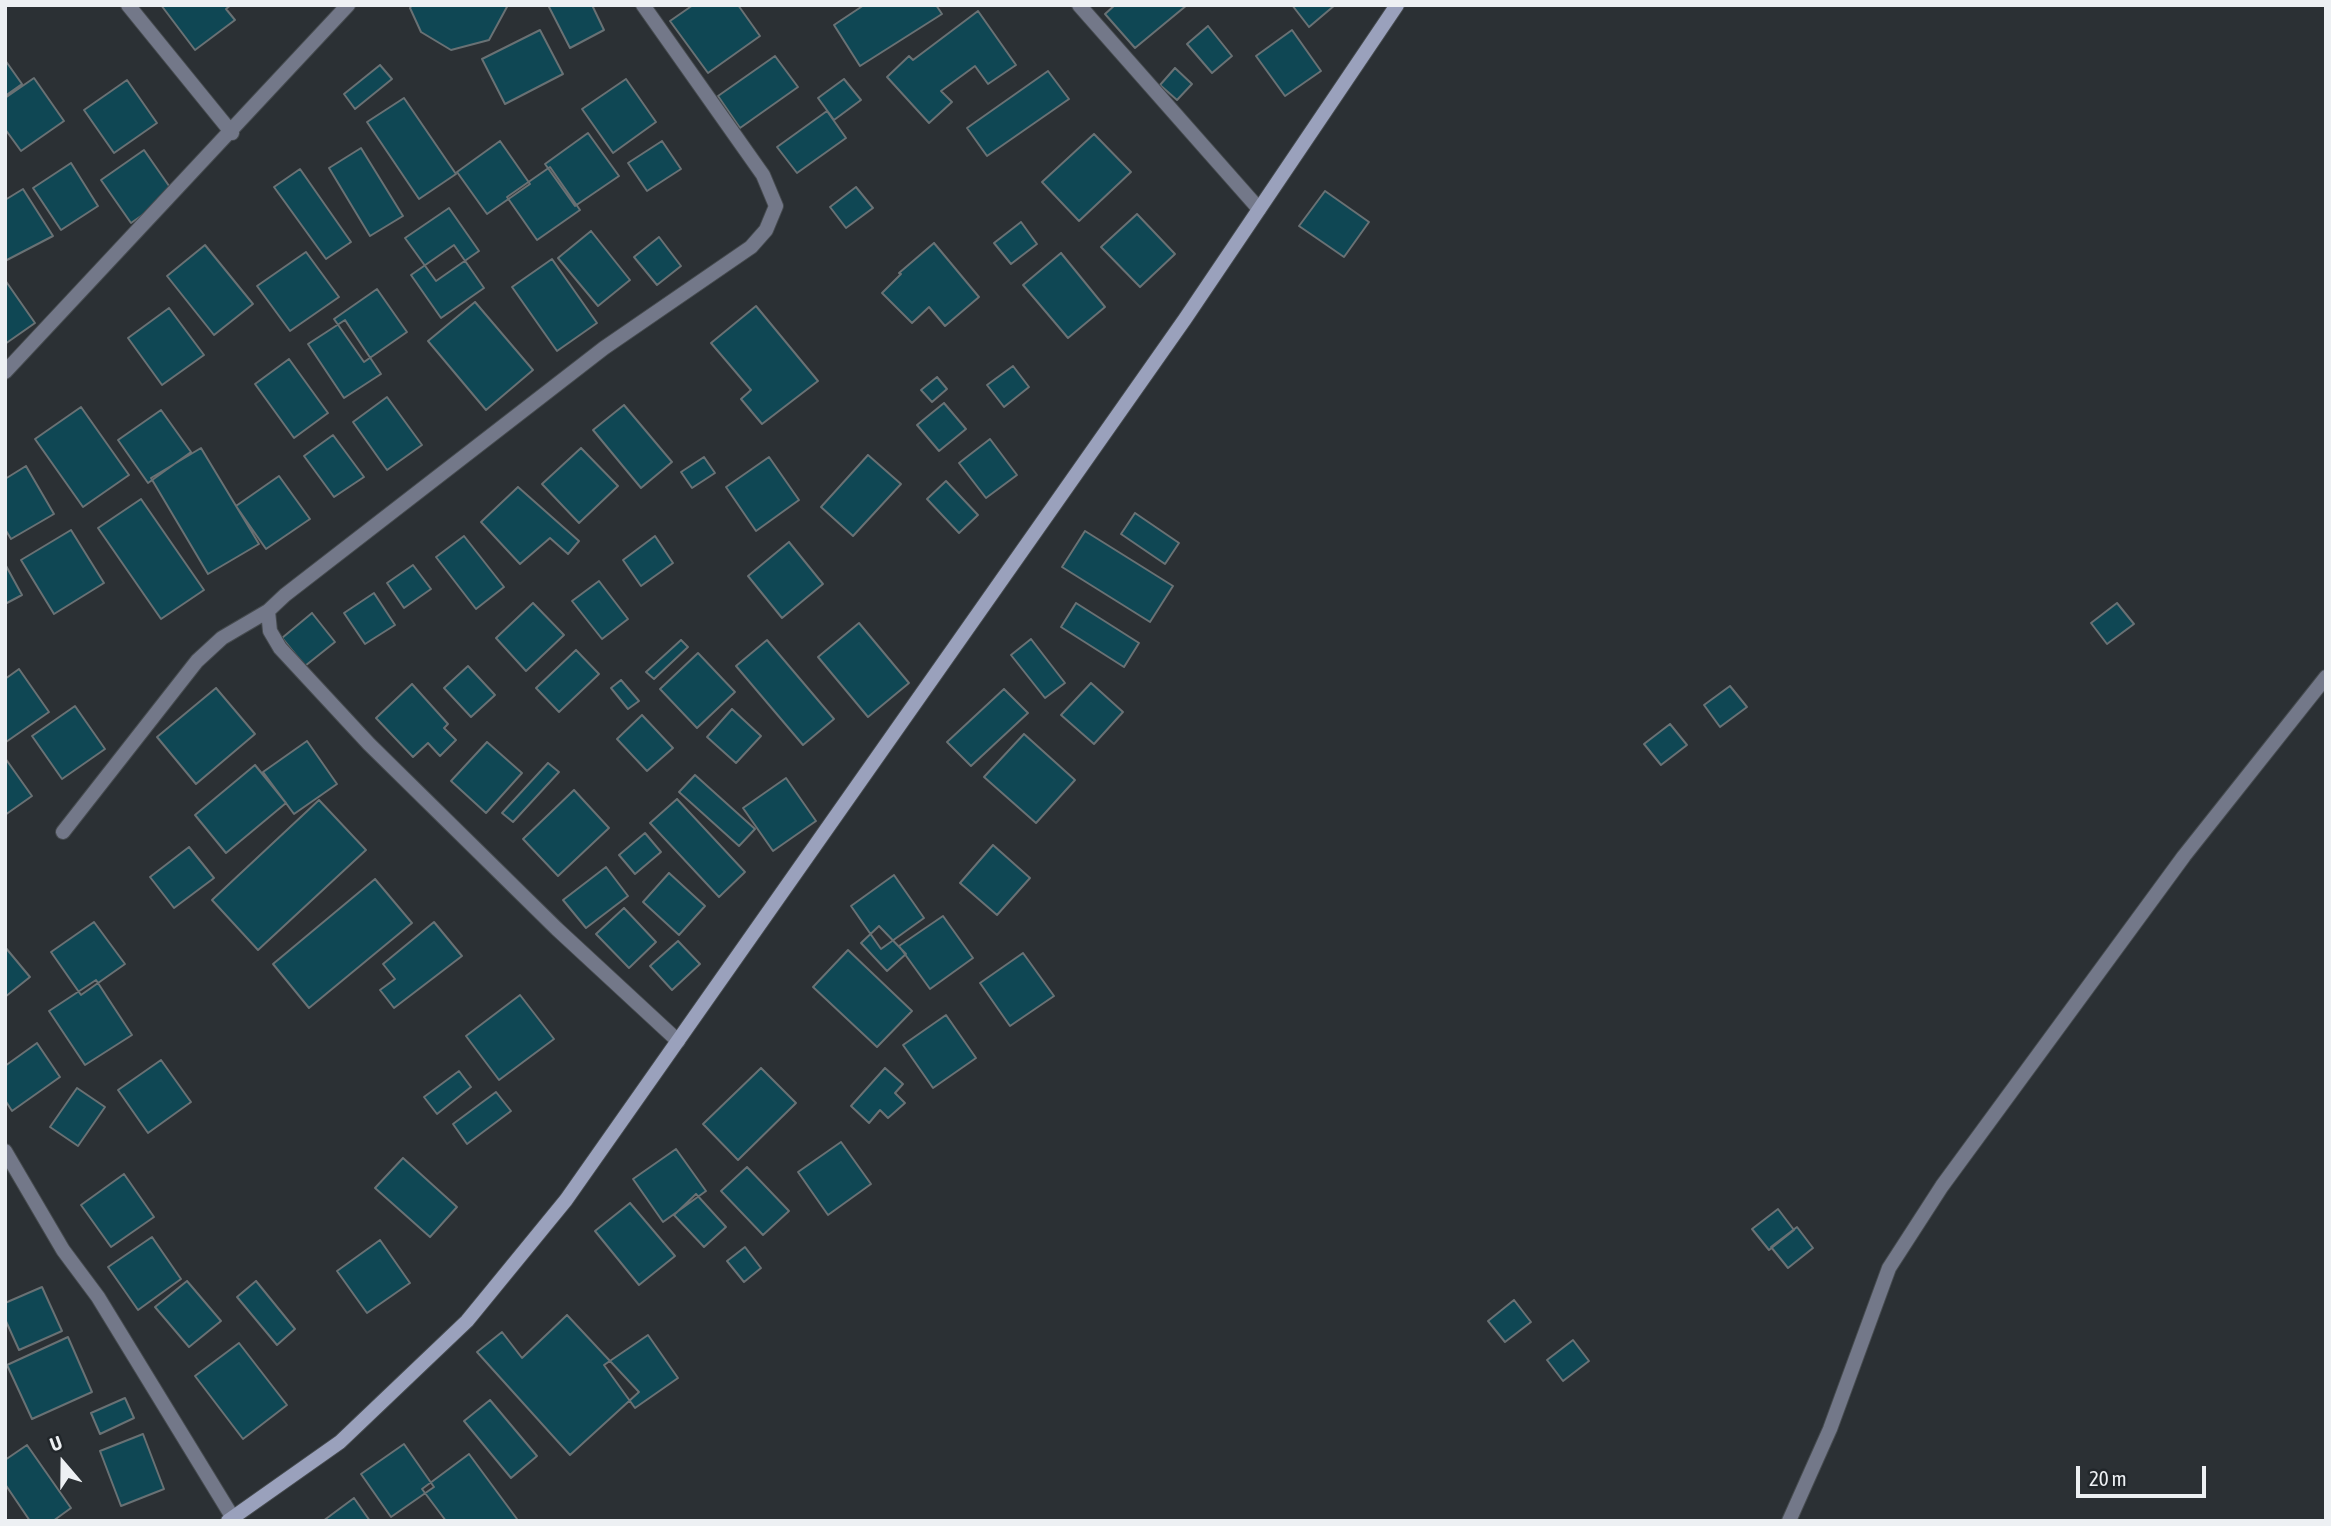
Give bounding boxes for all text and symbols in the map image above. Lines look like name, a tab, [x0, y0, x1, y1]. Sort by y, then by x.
north arrow	[28, 1428, 98, 1498]
text: U	[47, 1431, 65, 1456]
scale bar	[2079, 1452, 2208, 1496]
text: 20 m	[2089, 1466, 2127, 1490]

